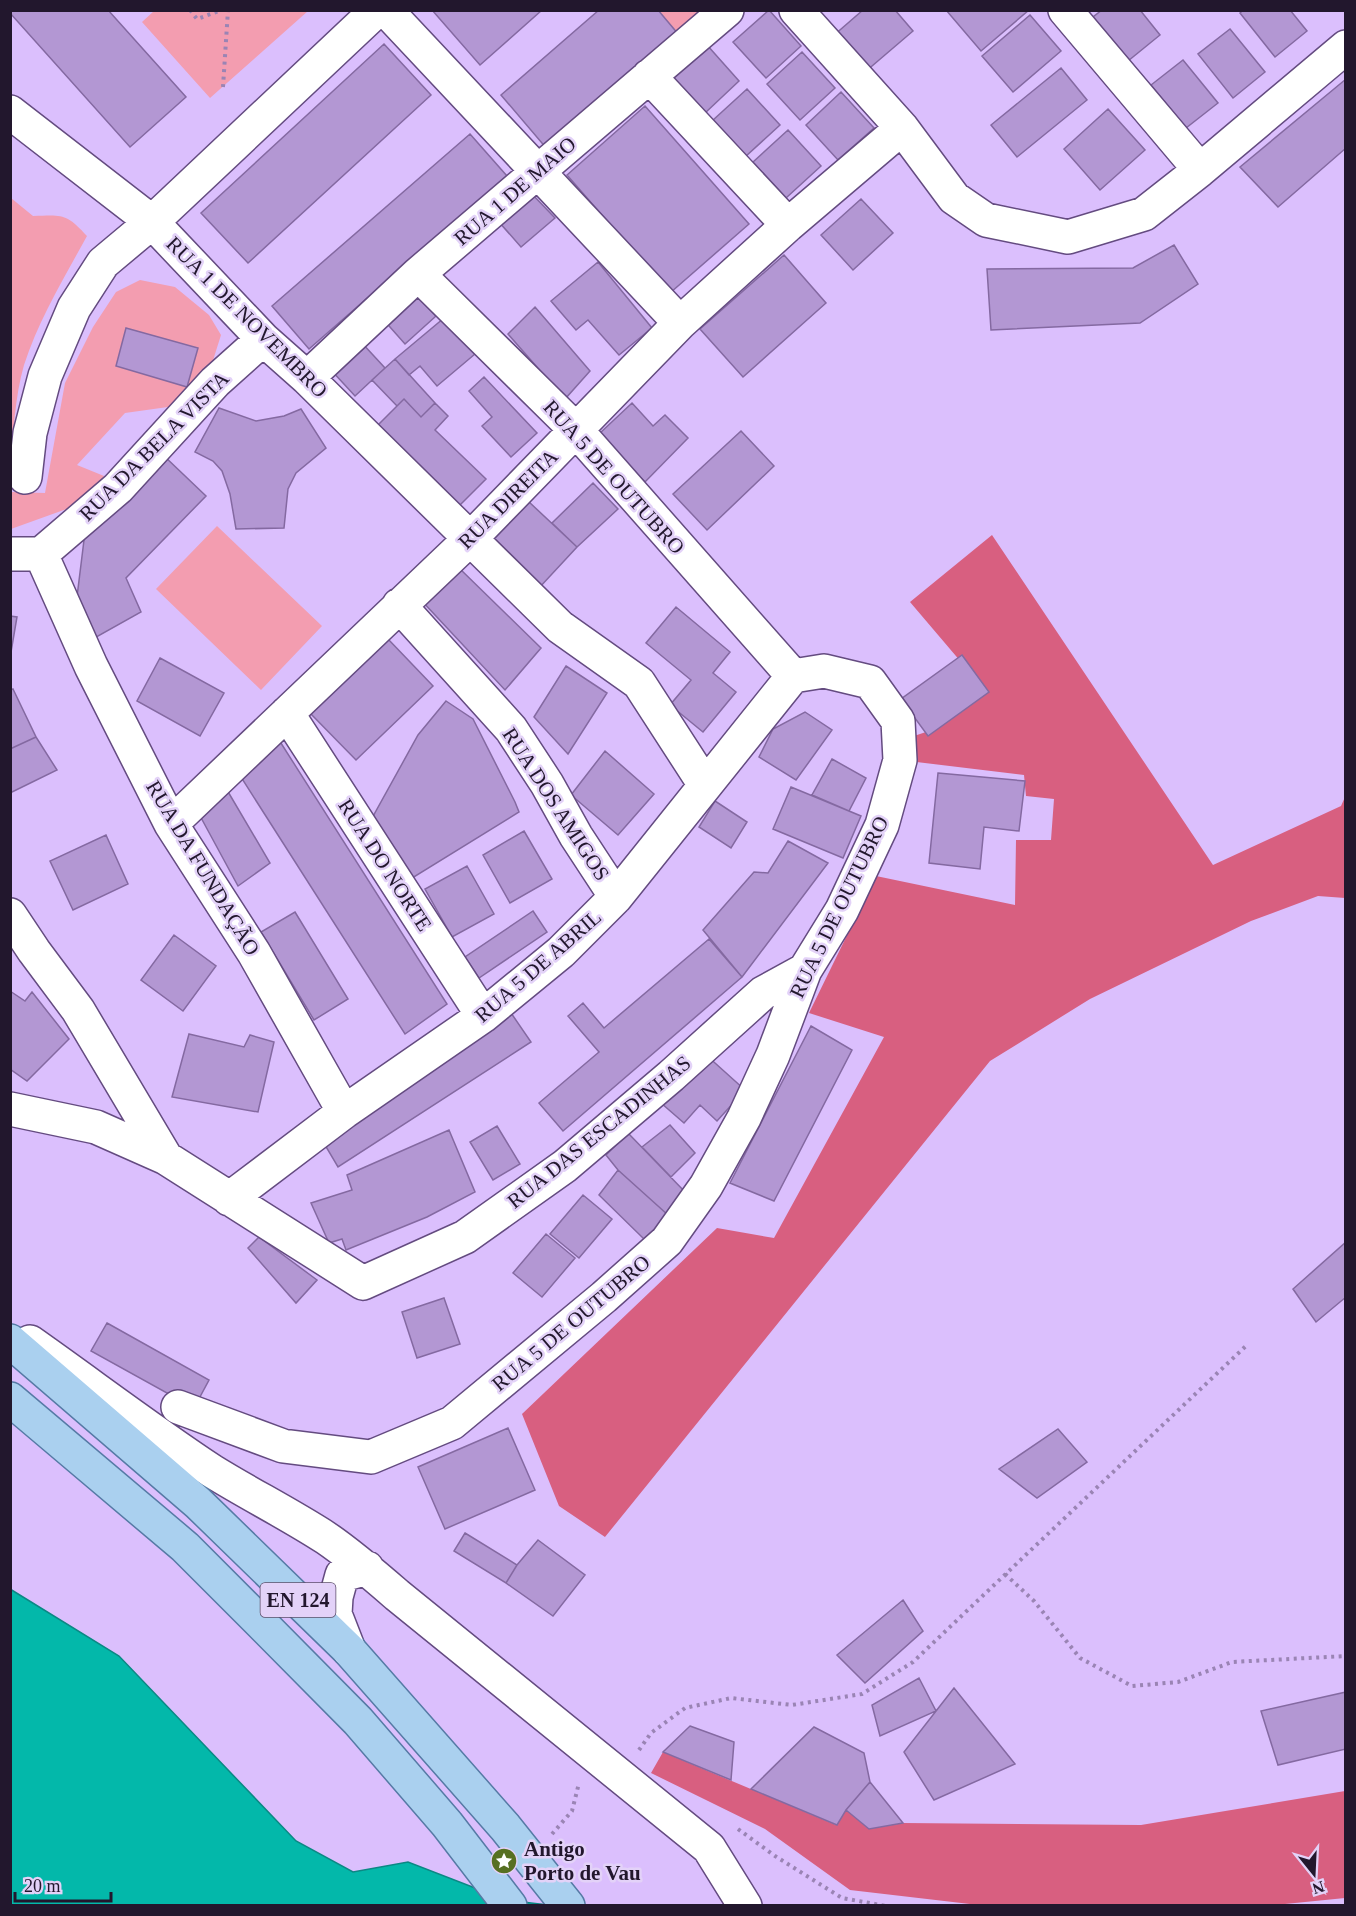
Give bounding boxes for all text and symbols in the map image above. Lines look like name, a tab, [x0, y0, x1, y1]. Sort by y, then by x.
street label: RUA 1 DE MAIO	[449, 132, 581, 250]
street label: RUA 1 DE NOVEMBRO	[162, 232, 332, 402]
street label: RUA DA BELA VISTA	[74, 366, 234, 526]
street label: RUA 5 DE OUTUBRO	[539, 395, 689, 559]
street label: RUA DIREITA	[453, 444, 563, 554]
street label: RUA DOS AMIGOS	[498, 723, 614, 885]
street label: RUA DA FUNDAÇÃO	[141, 776, 265, 960]
street label: RUA DO NORTE	[333, 794, 437, 936]
street label: RUA 5 DE OUTUBRO	[785, 812, 893, 1002]
street label: RUA 5 DE ABRIL	[470, 905, 606, 1027]
street label: RUA DAS ESCADINHAS	[503, 1051, 695, 1213]
street label: RUA 5 DE OUTUBRO	[487, 1250, 655, 1396]
road number: EN 124	[260, 1583, 336, 1617]
place label: Antigo Porto de Vau	[524, 1837, 641, 1885]
north arrow	[1284, 1844, 1344, 1904]
place icon: Antigo Porto de Vau	[489, 1846, 519, 1876]
scale bar	[15, 1865, 111, 1903]
text: 20 m	[24, 1876, 61, 1896]
text: N	[1310, 1878, 1327, 1898]

